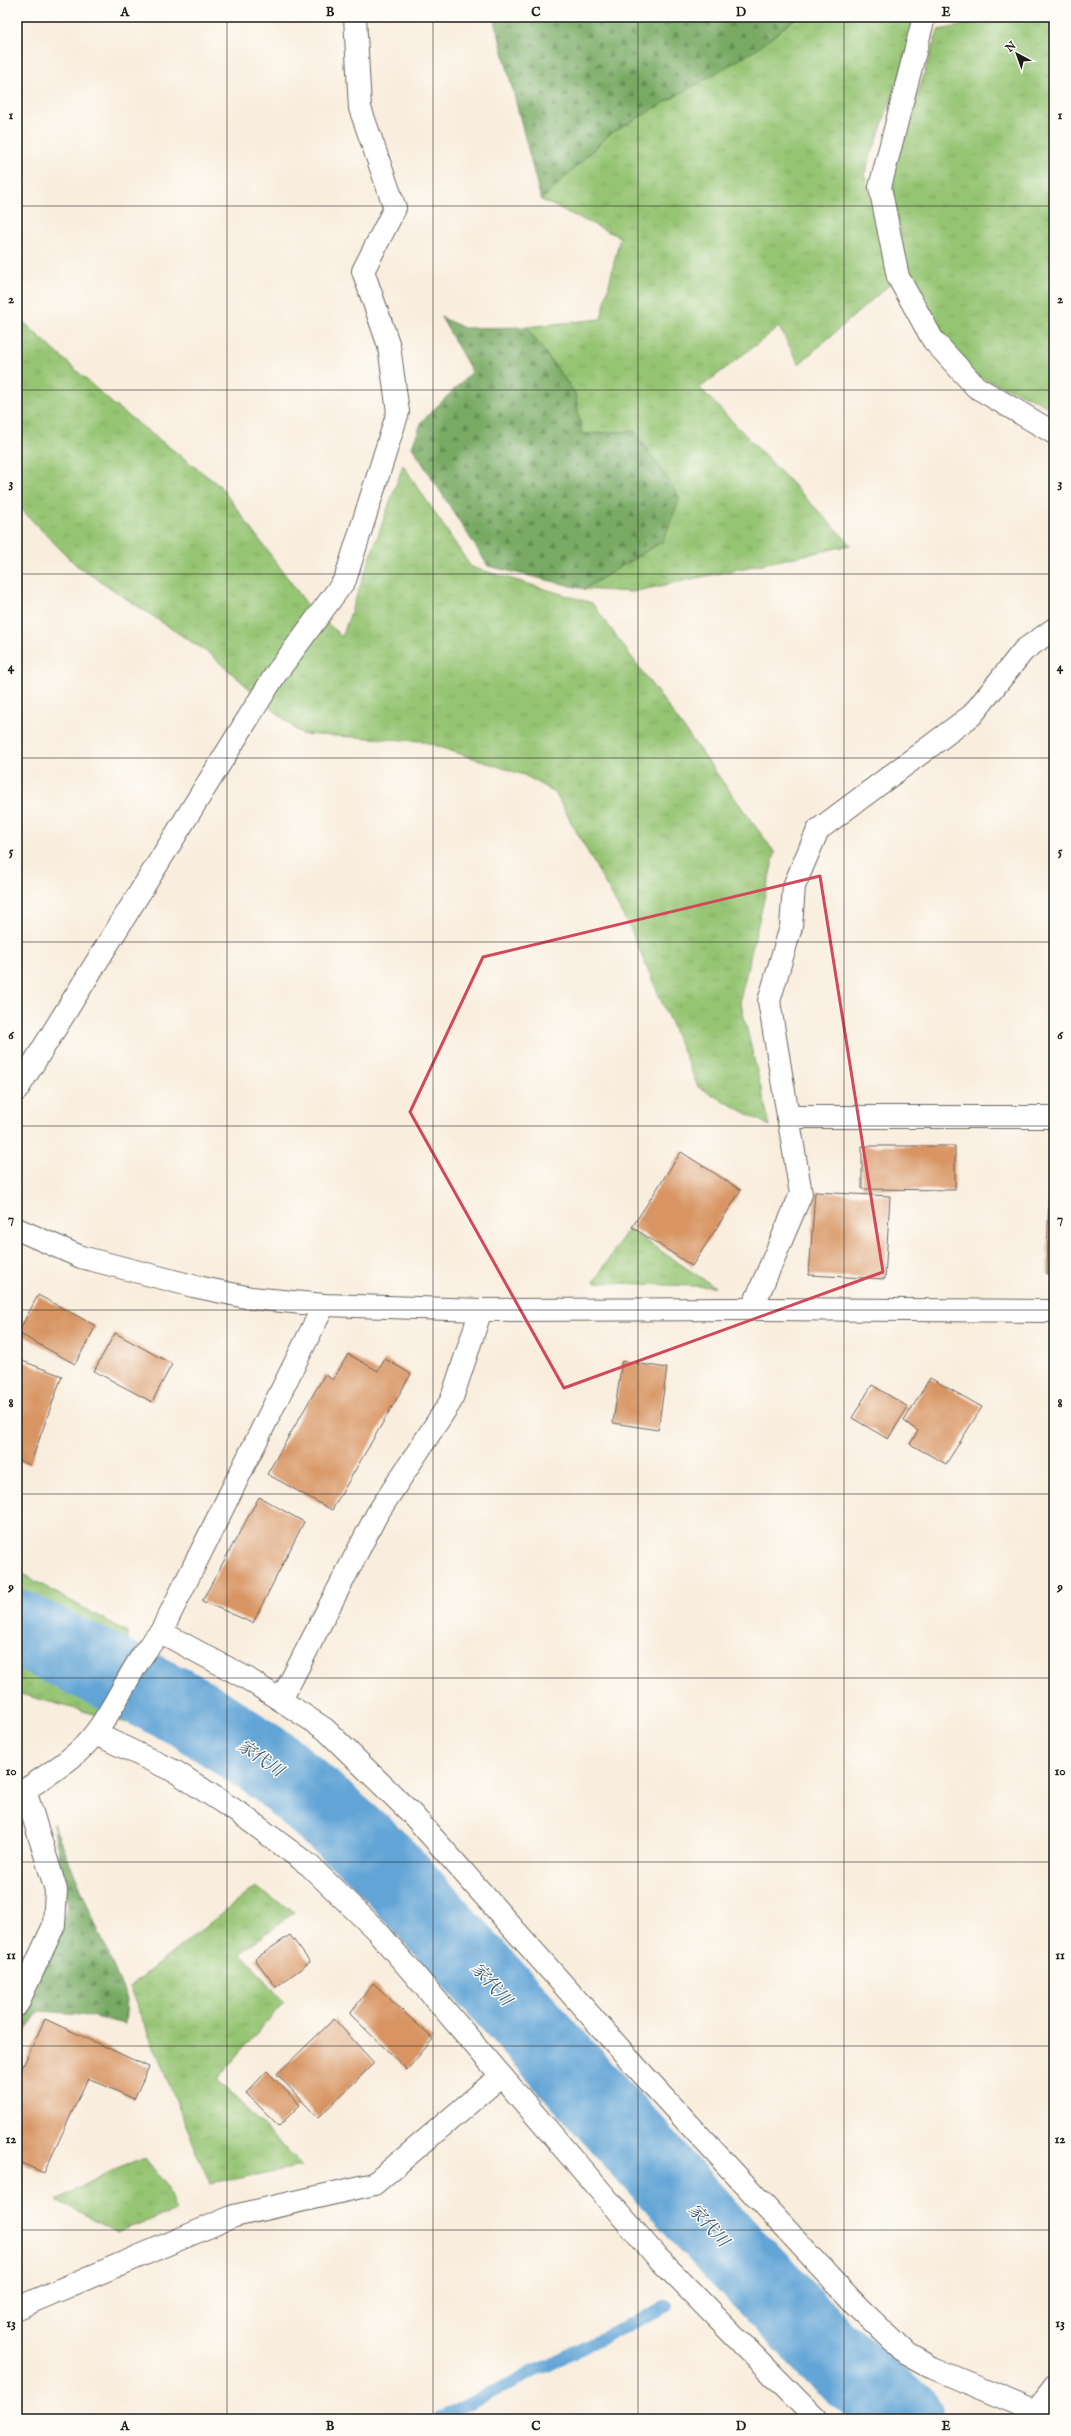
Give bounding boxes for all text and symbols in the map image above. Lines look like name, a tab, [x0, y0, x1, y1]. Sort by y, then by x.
text: A	[120, 4, 131, 21]
text: B	[326, 4, 335, 21]
text: C	[531, 4, 541, 21]
text: D	[736, 4, 747, 21]
text: E	[941, 4, 951, 21]
north arrow	[997, 34, 1037, 74]
text: N	[1002, 38, 1020, 56]
text: 1	[9, 107, 14, 124]
text: 1	[1058, 107, 1063, 124]
text: 2	[8, 291, 14, 308]
text: 2	[1057, 291, 1063, 308]
text: 3	[9, 475, 14, 492]
text: 3	[1058, 475, 1063, 492]
text: 4	[8, 659, 15, 676]
text: 4	[1057, 659, 1064, 676]
text: 5	[9, 843, 14, 860]
text: 5	[1058, 843, 1063, 860]
text: 6	[8, 1027, 14, 1044]
text: 6	[1057, 1027, 1063, 1044]
text: 7	[8, 1211, 14, 1228]
text: 7	[1057, 1211, 1063, 1228]
text: 8	[8, 1395, 14, 1412]
text: 8	[1057, 1395, 1063, 1412]
text: 9	[7, 1579, 14, 1596]
text: 9	[1056, 1579, 1063, 1596]
water label: 家代川	[233, 1736, 289, 1783]
text: 10	[5, 1763, 17, 1780]
text: 10	[1054, 1763, 1066, 1780]
text: 11	[6, 1947, 16, 1964]
text: 11	[1055, 1947, 1065, 1964]
water label: 家代川	[466, 1959, 517, 2012]
text: 12	[6, 2131, 16, 2148]
text: 12	[1055, 2131, 1065, 2148]
water label: 家代川	[683, 2200, 734, 2253]
text: 13	[6, 2315, 16, 2332]
text: 13	[1055, 2315, 1065, 2332]
text: A	[120, 2418, 131, 2435]
text: B	[326, 2418, 335, 2435]
text: C	[531, 2418, 541, 2435]
text: D	[736, 2418, 747, 2435]
text: E	[941, 2418, 951, 2435]

